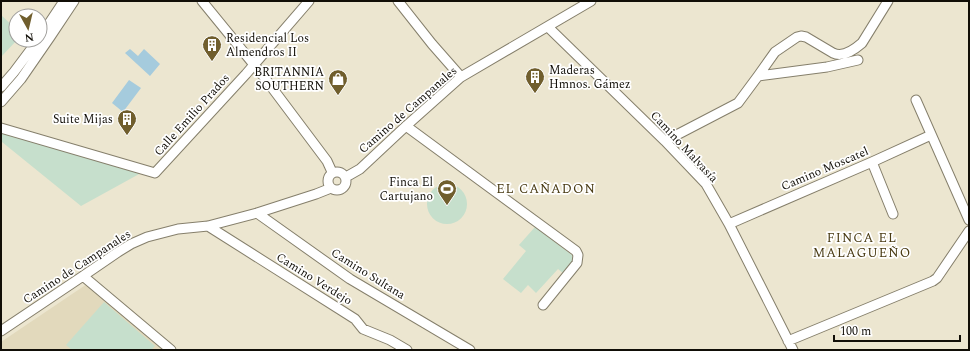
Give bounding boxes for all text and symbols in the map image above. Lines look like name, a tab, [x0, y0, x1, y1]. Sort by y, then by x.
north arrow	[8, 8, 48, 48]
text: N	[24, 28, 35, 46]
place label: Residencial Los Almendros II	[226, 29, 309, 62]
building icon: Residencial Los Almendros II	[201, 34, 223, 62]
place label: Maderas Hmnos. Gámez	[549, 61, 631, 94]
street label: Camino de Campanales	[354, 62, 462, 158]
place label: BRITANNIA SOUTHERN	[254, 63, 324, 96]
building icon: Maderas Hmnos. Gámez	[524, 66, 546, 94]
shop icon: BRITANNIA SOUTHERN	[327, 68, 349, 96]
street label: Calle Emilio Prados	[150, 69, 234, 161]
street label: Camino Malvasía	[646, 107, 723, 187]
building icon: Suite Mijas	[116, 108, 138, 136]
place label: Suite Mijas	[53, 110, 113, 129]
street label: Camino Moscatel	[778, 142, 872, 196]
place label: Finca El Cartujano	[380, 173, 433, 206]
sports icon: Finca El Cartujano	[436, 178, 458, 206]
district label: EL CAÑADON	[496, 179, 596, 199]
street label: Camino de Campanales	[19, 225, 135, 309]
district label: FINCA EL MALAGUEÑO	[813, 228, 911, 263]
street label: Camino Sultana	[327, 244, 409, 305]
street label: Camino Verdejo	[272, 248, 356, 310]
scale bar	[834, 317, 960, 343]
text: 100 m	[840, 322, 871, 341]

